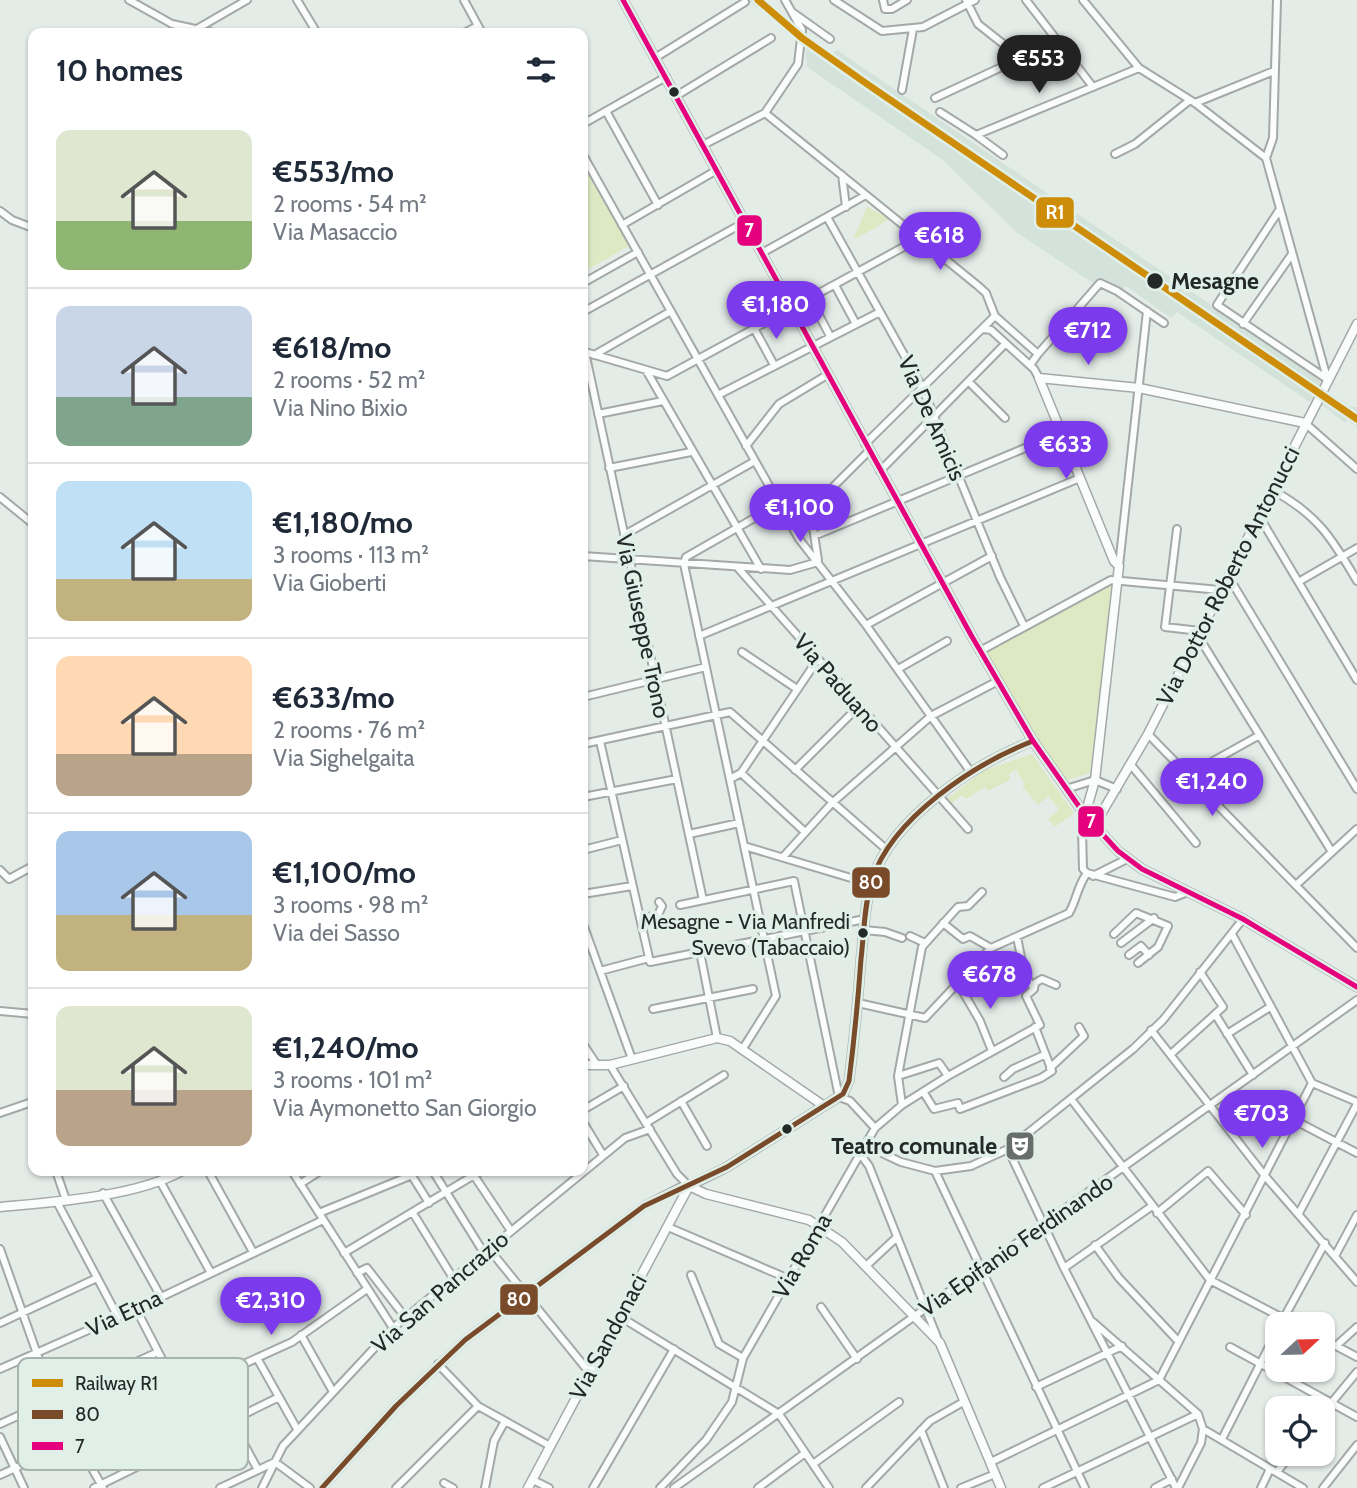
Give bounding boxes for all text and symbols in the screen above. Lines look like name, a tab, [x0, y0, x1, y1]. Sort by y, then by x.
pin: €553	[998, 36, 1080, 95]
text: €553	[1013, 44, 1065, 72]
icon: filters	[522, 51, 560, 89]
text: 10 homes	[56, 52, 183, 89]
unlabelled marker	[667, 85, 681, 99]
text: €553/mo	[273, 153, 394, 190]
icon: home	[112, 158, 196, 242]
text: 2 rooms · 54 m²	[273, 190, 427, 218]
line badge: R1	[1035, 196, 1075, 229]
text: R1	[1046, 201, 1064, 224]
pin: €618	[899, 212, 981, 272]
line badge: 7	[736, 214, 763, 247]
text: Via Masaccio	[273, 218, 398, 246]
text: 7	[744, 219, 754, 242]
text: €618	[915, 221, 965, 249]
place label: Mesagne	[1171, 267, 1259, 295]
marker: Mesagne	[1145, 271, 1165, 291]
pin: €1,180	[719, 282, 833, 341]
text: €1,180	[743, 290, 809, 318]
pin: €712	[1047, 308, 1129, 367]
text: €712	[1064, 316, 1112, 344]
text: €618/mo	[273, 329, 391, 366]
icon: home	[112, 334, 196, 418]
street label: Via De Amicis	[892, 351, 972, 485]
text: 2 rooms · 52 m²	[273, 366, 426, 394]
text: Via Nino Bixio	[273, 394, 408, 422]
pin: €633	[1025, 421, 1107, 481]
text: €633	[1040, 430, 1092, 458]
street label: Via Dottor Roberto Antonucci	[1150, 442, 1306, 710]
pin: €1,100	[743, 484, 857, 544]
text: €1,100	[765, 493, 835, 521]
text: €1,180/mo	[273, 504, 413, 541]
icon: home	[112, 509, 196, 593]
street label: Via Giuseppe Trono	[610, 531, 676, 721]
text: 3 rooms · 113 m²	[273, 541, 429, 569]
text: Via Gioberti	[273, 569, 386, 597]
street label: Via Paduano	[788, 628, 888, 738]
text: €633/mo	[273, 679, 395, 716]
icon: home	[112, 684, 196, 768]
text: 2 rooms · 76 m²	[273, 716, 425, 744]
text: Via Sighelgaita	[273, 744, 415, 772]
pin: €1,240	[1155, 758, 1269, 818]
text: €1,240	[1176, 767, 1248, 795]
line badge: 7	[1077, 805, 1105, 838]
text: 7	[1086, 810, 1096, 833]
text: €1,100/mo	[273, 854, 416, 891]
icon: home	[112, 859, 196, 943]
line badge: 80	[851, 866, 891, 899]
text: 80	[859, 871, 883, 894]
text: 3 rooms · 98 m²	[273, 891, 428, 919]
place label: Mesagne - Via Manfredi Svevo (Tabaccaio)	[641, 909, 850, 960]
text: Via dei Sasso	[273, 919, 400, 947]
marker: Mesagne - Via Manfredi Svevo (Tabaccaio)	[856, 926, 870, 940]
pin: €678	[949, 951, 1031, 1011]
text: €678	[963, 960, 1017, 988]
text: €1,240/mo	[273, 1029, 419, 1066]
icon: home	[112, 1034, 196, 1118]
text: 3 rooms · 101 m²	[273, 1066, 432, 1094]
pin: €703	[1221, 1090, 1303, 1150]
text: Via Aymonetto San Giorgio	[273, 1094, 537, 1122]
text: €703	[1235, 1099, 1289, 1127]
unlabelled marker	[780, 1122, 794, 1136]
theatre icon: Teatro comunale	[1003, 1129, 1037, 1163]
place label: Teatro comunale	[831, 1132, 997, 1160]
street label: Via Epifanio Ferdinando	[914, 1168, 1118, 1322]
street label: Via Roma	[767, 1209, 837, 1303]
street label: Via San Pancrazio	[366, 1225, 514, 1359]
street label: Via Sandonaci	[563, 1269, 653, 1405]
pin: €2,310	[214, 1278, 328, 1337]
street label: Via Etna	[82, 1283, 166, 1343]
line badge: 80	[499, 1283, 539, 1316]
text: €2,310	[236, 1286, 306, 1314]
text: 80	[507, 1288, 531, 1311]
north arrow	[1265, 1312, 1335, 1382]
map controls	[1265, 1312, 1335, 1466]
legend	[18, 1358, 248, 1470]
text: Railway R1	[75, 1372, 158, 1395]
button: locate	[1265, 1396, 1335, 1466]
text: 80	[75, 1403, 100, 1426]
text: 7	[75, 1435, 85, 1458]

